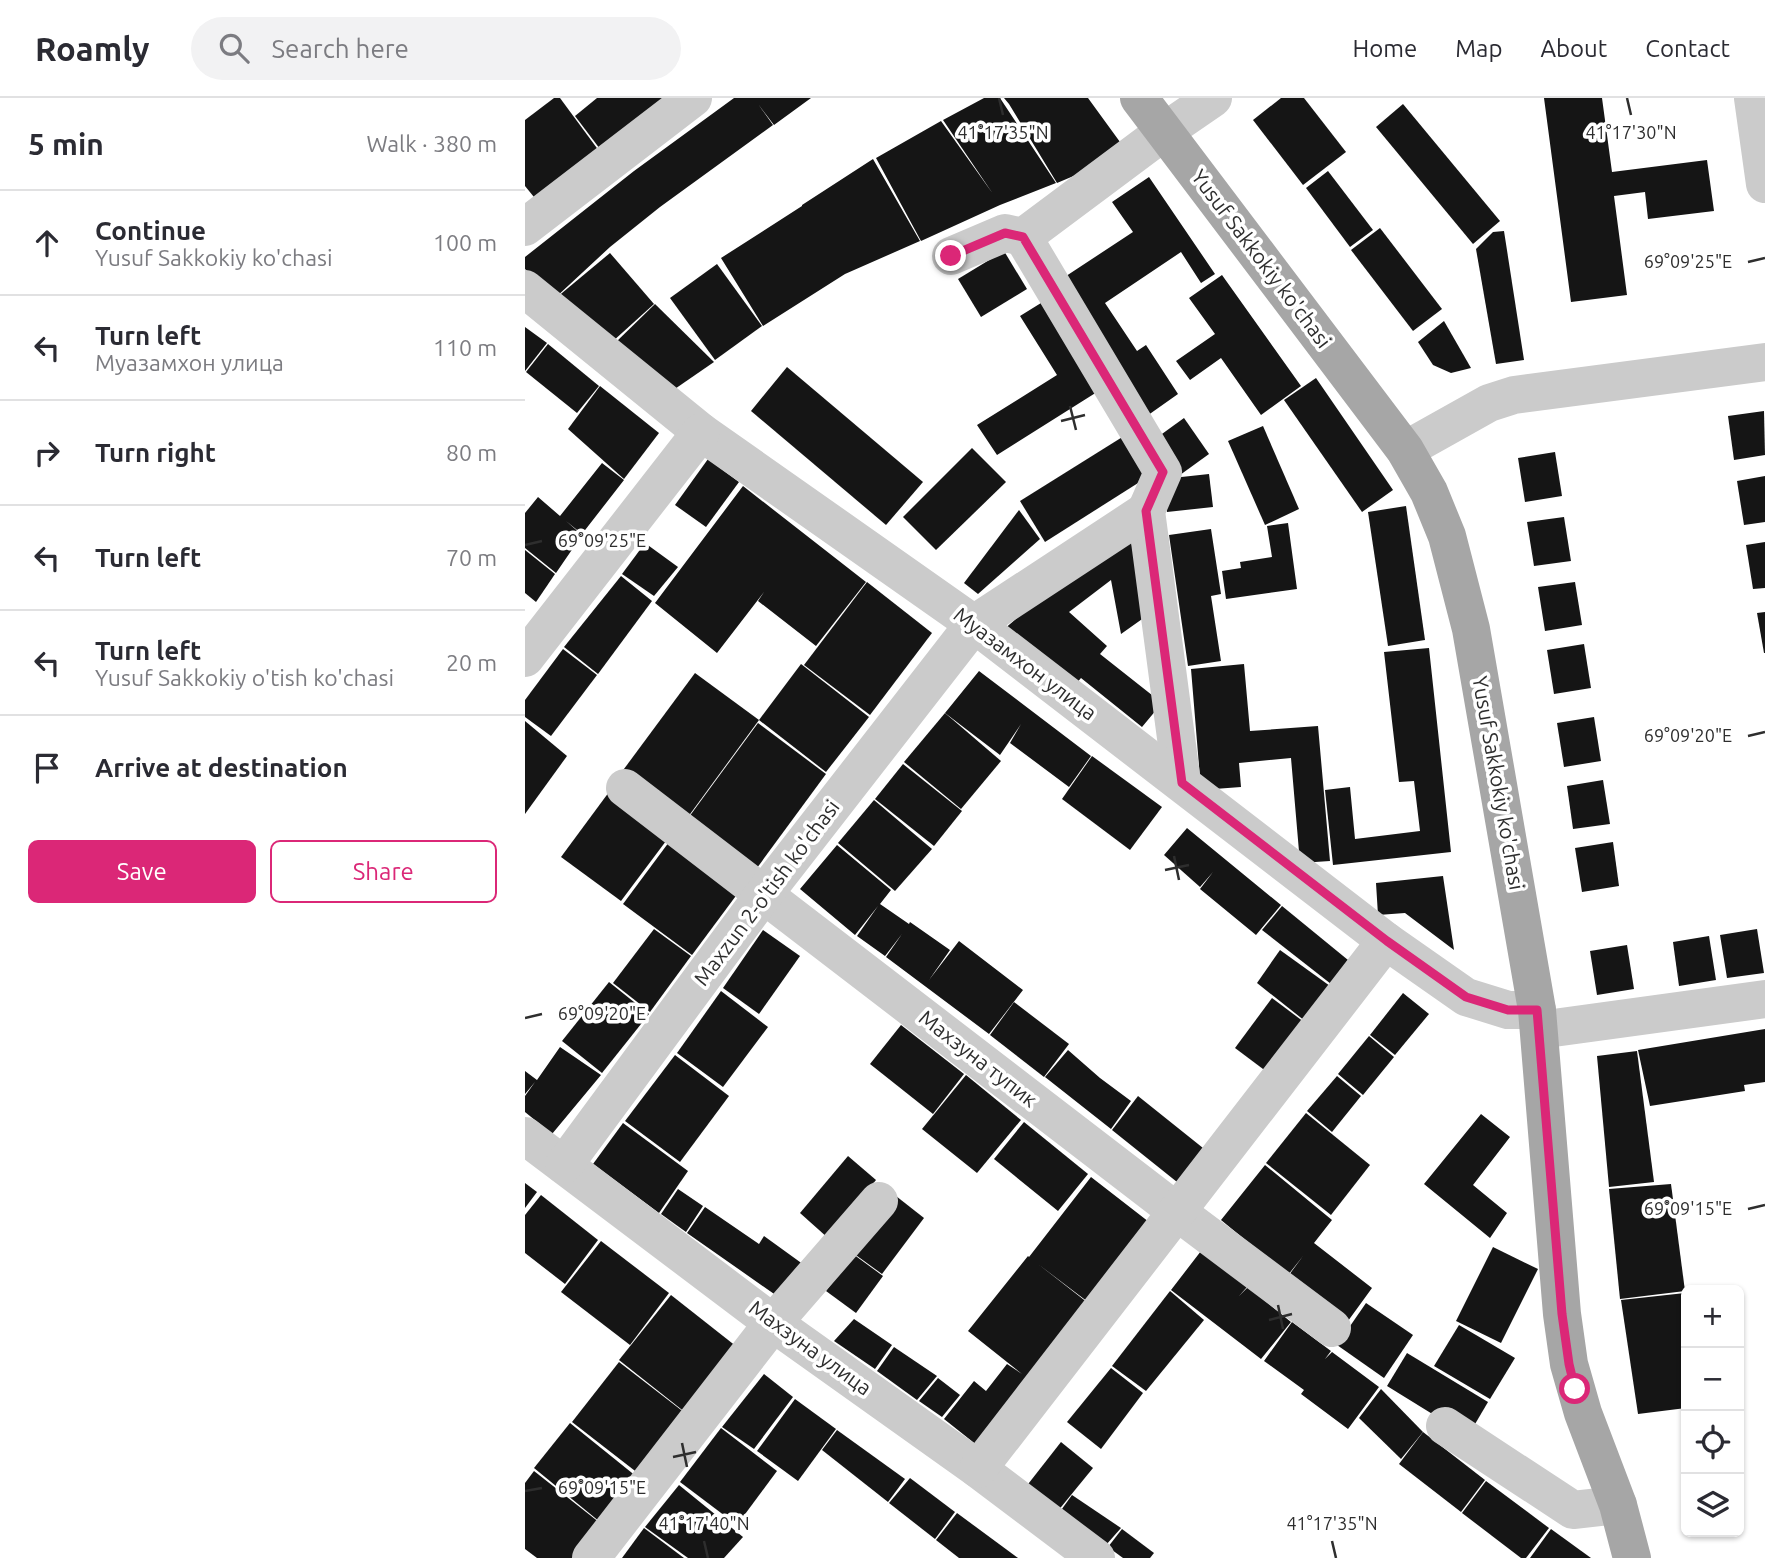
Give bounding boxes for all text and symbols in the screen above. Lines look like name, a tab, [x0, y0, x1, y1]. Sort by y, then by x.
search box	[191, 17, 681, 80]
icon: search	[215, 29, 253, 67]
text: Roamly	[35, 30, 149, 67]
text: Search here	[271, 34, 409, 63]
text: Home	[1352, 35, 1417, 62]
text: Map	[1455, 35, 1502, 62]
text: About	[1540, 35, 1607, 62]
text: Contact	[1645, 35, 1730, 62]
text: 41°17'35"N	[957, 122, 1049, 142]
text: 41°17'30"N	[1585, 122, 1677, 142]
text: 5 min	[28, 127, 104, 161]
text: Walk · 380 m	[366, 131, 497, 156]
street label: Yusuf Sakkokiy ko'chasi	[1187, 165, 1337, 352]
text: Continue	[95, 216, 206, 245]
icon: ahead	[28, 224, 66, 262]
text: 100 m	[433, 230, 497, 255]
route end	[935, 240, 966, 271]
text: Yusuf Sakkokiy ko'chasi	[95, 245, 333, 270]
text: 69°09'25"E	[1644, 251, 1732, 271]
text: Turn left	[95, 321, 201, 350]
icon: left	[28, 329, 66, 367]
text: 110 m	[433, 335, 497, 360]
text: Муазамхон улица	[95, 350, 284, 375]
icon: right	[28, 434, 66, 472]
text: Turn right	[95, 438, 216, 467]
text: 80 m	[446, 440, 497, 465]
text: 69°09'25"E	[558, 530, 646, 550]
icon: left	[28, 539, 66, 577]
text: Turn left	[95, 543, 201, 572]
text: 70 m	[446, 545, 497, 570]
street label: Муазамхон улица	[950, 602, 1102, 725]
text: Turn left	[95, 636, 201, 665]
icon: left	[28, 644, 66, 682]
text: 20 m	[446, 650, 497, 675]
text: Yusuf Sakkokiy o'tish ko'chasi	[95, 665, 394, 690]
street label: Yusuf Sakkokiy ko'chasi	[1468, 674, 1530, 892]
text: 69°09'20"E	[1644, 725, 1732, 745]
icon: arrive	[28, 749, 66, 787]
text: Arrive at destination	[95, 753, 348, 782]
street label: Maxzun 2-o'tish ko'chasi	[689, 795, 844, 990]
button: Save	[28, 840, 256, 903]
button: Share	[270, 840, 497, 903]
text: 69°09'20"E	[558, 1003, 646, 1023]
street label: Махзуна тупик	[915, 1005, 1042, 1112]
text: 69°09'15"E	[1644, 1198, 1732, 1218]
map controls	[1681, 1285, 1744, 1537]
button: +	[1681, 1285, 1744, 1348]
street label: Махзуна улица	[745, 1295, 876, 1400]
button: −	[1681, 1348, 1744, 1411]
route start	[1559, 1373, 1590, 1404]
button: locate	[1681, 1411, 1744, 1474]
button: layers	[1681, 1474, 1744, 1537]
text: 69°09'15"E	[558, 1477, 646, 1497]
text: 41°17'40"N	[658, 1513, 750, 1533]
text: 41°17'35"N	[1286, 1513, 1378, 1533]

